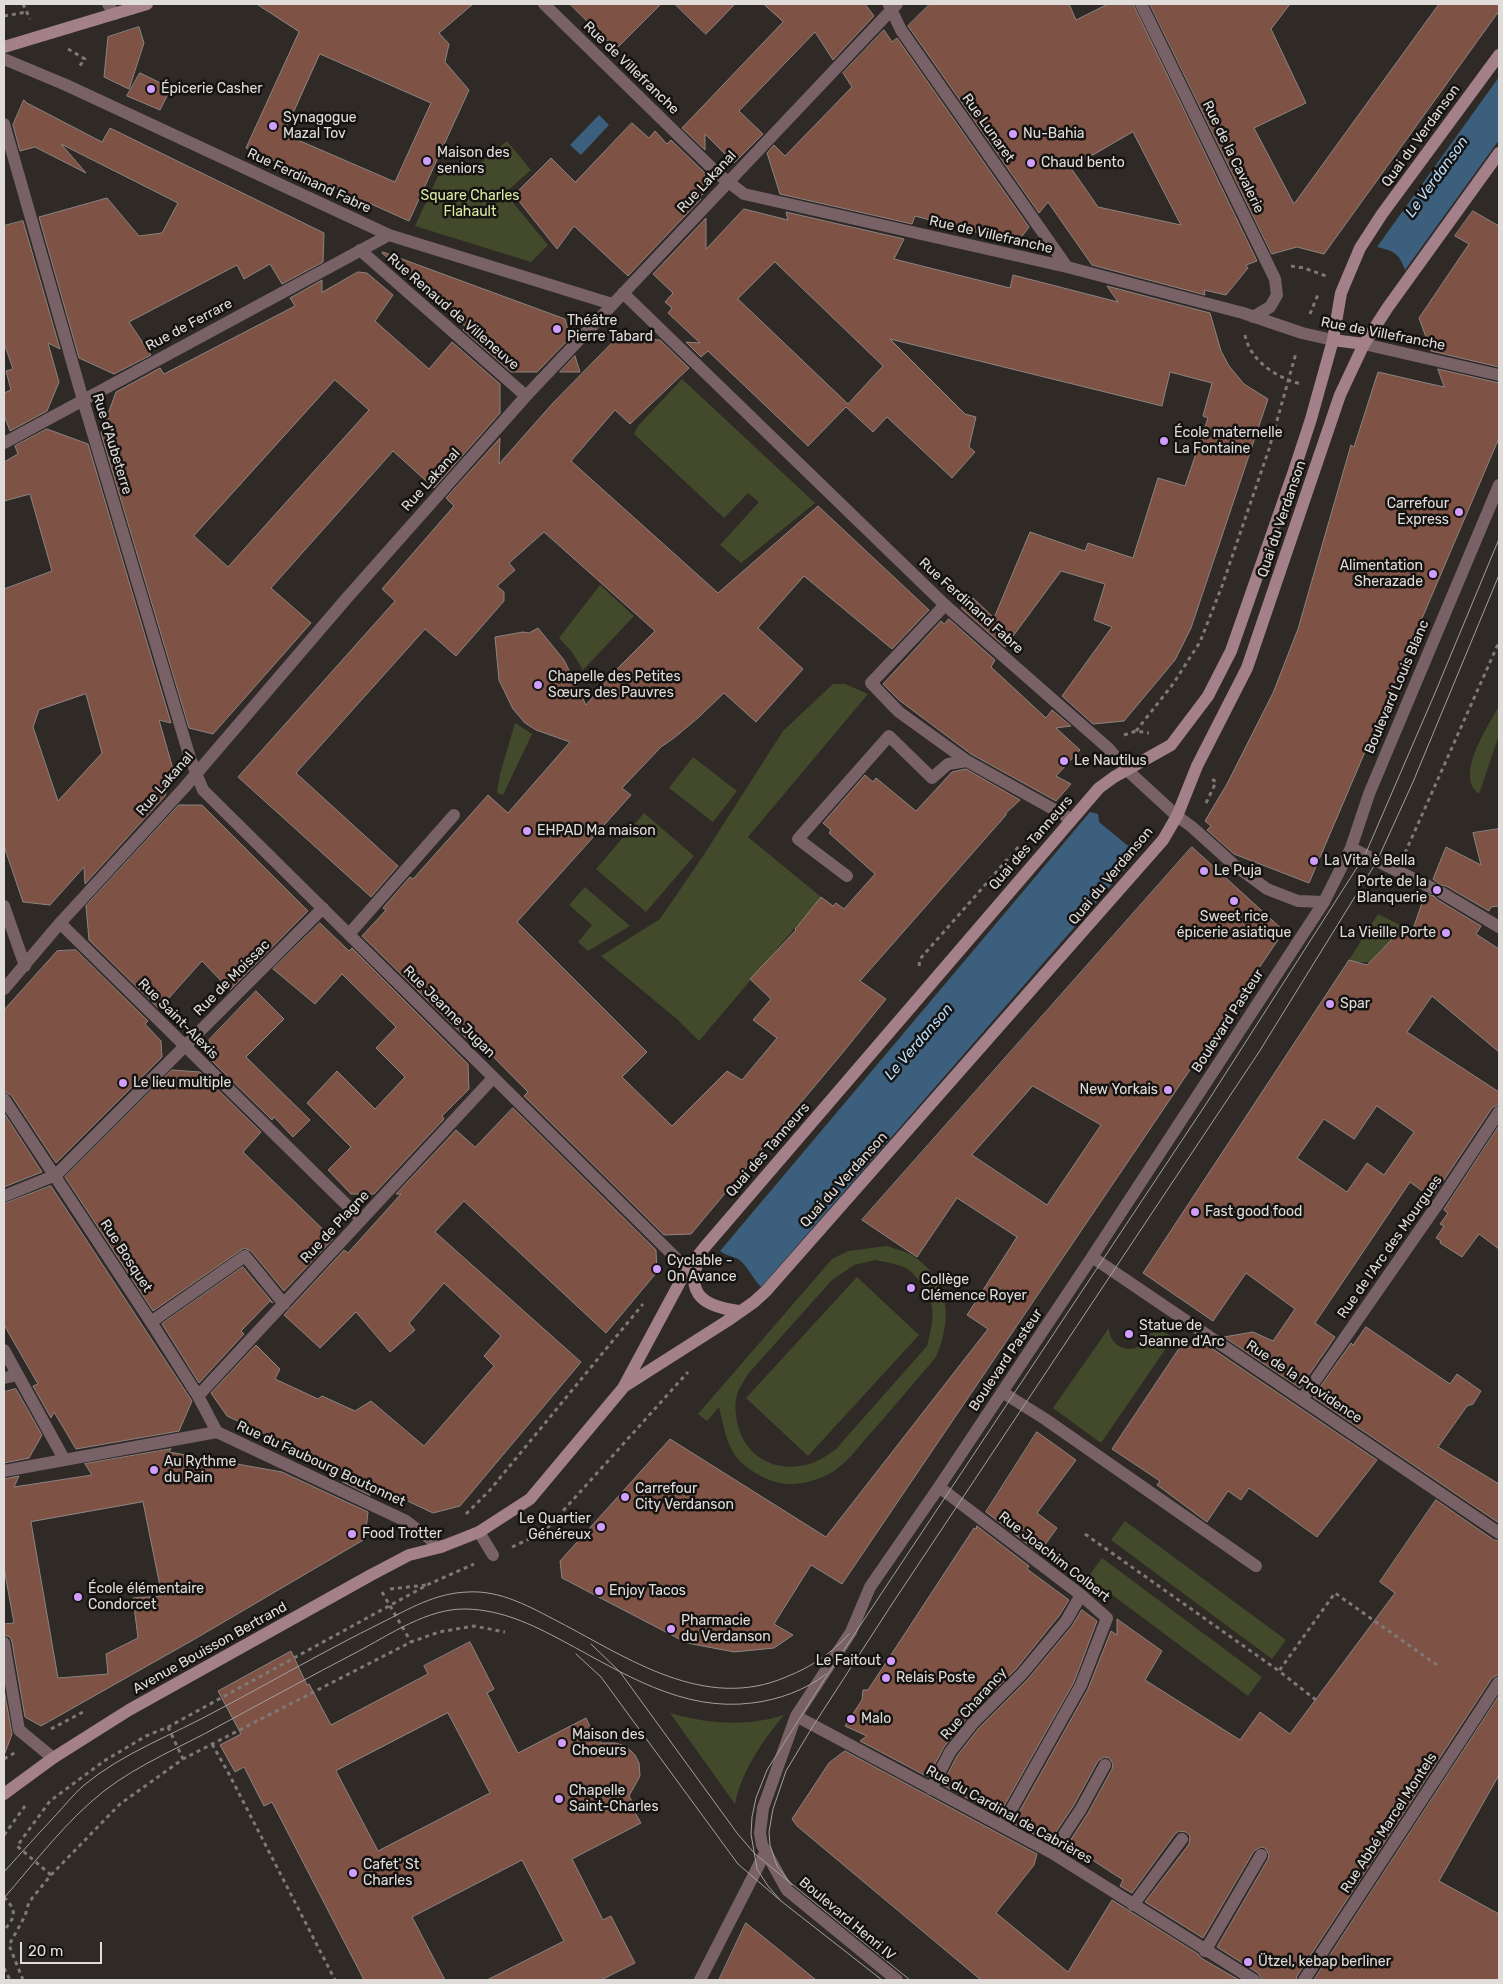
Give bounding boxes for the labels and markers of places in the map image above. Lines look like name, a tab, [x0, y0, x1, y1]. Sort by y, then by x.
place label: Épicerie Casher	[161, 81, 263, 97]
marker: Épicerie Casher	[145, 83, 157, 95]
place label: Synagogue Mazal Tov	[283, 110, 357, 142]
marker: Synagogue Mazal Tov	[267, 120, 279, 132]
place label: Nu-Bahia	[1023, 126, 1085, 142]
marker: Nu-Bahia	[1007, 128, 1019, 140]
place label: Maison des seniors	[437, 145, 510, 178]
marker: Maison des seniors	[421, 155, 433, 167]
place label: Chaud bento	[1041, 155, 1125, 171]
marker: Chaud bento	[1025, 157, 1037, 169]
place label: Théâtre Pierre Tabard	[567, 313, 653, 346]
marker: Théâtre Pierre Tabard	[551, 323, 563, 335]
place label: École maternelle La Fontaine	[1174, 425, 1283, 458]
marker: École maternelle La Fontaine	[1158, 435, 1170, 447]
place label: Carrefour Express	[1387, 496, 1449, 528]
marker: Carrefour Express	[1453, 506, 1465, 518]
place label: Alimentation Sherazade	[1340, 558, 1423, 590]
marker: Alimentation Sherazade	[1427, 568, 1439, 580]
place label: Chapelle des Petites Sœurs des Pauvres	[548, 669, 681, 702]
marker: Chapelle des Petites Sœurs des Pauvres	[532, 679, 544, 691]
place label: Le Nautilus	[1074, 753, 1147, 769]
marker: Le Nautilus	[1058, 755, 1070, 767]
place label: EHPAD Ma maison	[537, 823, 656, 839]
marker: EHPAD Ma maison	[521, 825, 533, 837]
place label: La Vita è Bella	[1324, 853, 1415, 869]
marker: La Vita è Bella	[1308, 855, 1320, 867]
place label: Le Puja	[1214, 863, 1262, 879]
marker: Le Puja	[1198, 865, 1210, 877]
place label: Porte de la Blanquerie	[1357, 874, 1427, 906]
marker: Porte de la Blanquerie	[1431, 884, 1443, 896]
marker: Sweet rice épicerie asiatique	[1228, 895, 1240, 907]
place label: Sweet rice épicerie asiatique	[1177, 909, 1291, 942]
place label: La Vieille Porte	[1340, 925, 1436, 941]
marker: La Vieille Porte	[1440, 927, 1452, 939]
place label: Spar	[1340, 996, 1370, 1012]
marker: Spar	[1324, 998, 1336, 1010]
place label: Le lieu multiple	[133, 1075, 231, 1091]
marker: Le lieu multiple	[117, 1077, 129, 1089]
place label: New Yorkais	[1079, 1082, 1158, 1098]
marker: New Yorkais	[1162, 1084, 1174, 1096]
place label: Fast good food	[1205, 1204, 1302, 1220]
marker: Fast good food	[1189, 1206, 1201, 1218]
place label: Cyclable - On Avance	[667, 1253, 737, 1285]
marker: Cyclable - On Avance	[651, 1263, 663, 1275]
place label: Collège Clémence Royer	[921, 1272, 1027, 1304]
marker: Collège Clémence Royer	[905, 1282, 917, 1294]
place label: Statue de Jeanne d'Arc	[1139, 1318, 1224, 1350]
marker: Statue de Jeanne d'Arc	[1123, 1328, 1135, 1340]
place label: Au Rythme du Pain	[164, 1454, 236, 1486]
marker: Au Rythme du Pain	[148, 1464, 160, 1476]
place label: Carrefour City Verdanson	[635, 1481, 734, 1514]
marker: Carrefour City Verdanson	[619, 1491, 631, 1503]
place label: Le Quartier Généreux	[519, 1511, 591, 1544]
marker: Le Quartier Généreux	[595, 1521, 607, 1533]
place label: Food Trotter	[362, 1526, 442, 1542]
marker: Food Trotter	[346, 1528, 358, 1540]
place label: École élémentaire Condorcet	[88, 1581, 204, 1614]
place label: Enjoy Tacos	[609, 1583, 686, 1599]
marker: Enjoy Tacos	[593, 1585, 605, 1597]
marker: École élémentaire Condorcet	[72, 1591, 84, 1603]
place label: Pharmacie du Verdanson	[681, 1613, 771, 1645]
marker: Pharmacie du Verdanson	[665, 1623, 677, 1635]
place label: Le Faitout	[816, 1653, 881, 1669]
marker: Le Faitout	[885, 1655, 897, 1667]
place label: Relais Poste	[896, 1670, 975, 1686]
marker: Relais Poste	[880, 1672, 892, 1684]
place label: Malo	[861, 1711, 891, 1727]
marker: Malo	[845, 1713, 857, 1725]
place label: Maison des Choeurs	[572, 1727, 645, 1760]
marker: Maison des Choeurs	[556, 1737, 568, 1749]
place label: Chapelle Saint-Charles	[569, 1783, 659, 1815]
marker: Chapelle Saint-Charles	[553, 1793, 565, 1805]
place label: Cafet' St Charles	[363, 1857, 419, 1890]
marker: Cafet' St Charles	[347, 1867, 359, 1879]
place label: Ützel, kebap berliner	[1258, 1954, 1391, 1970]
marker: Ützel, kebap berliner	[1242, 1956, 1254, 1968]

